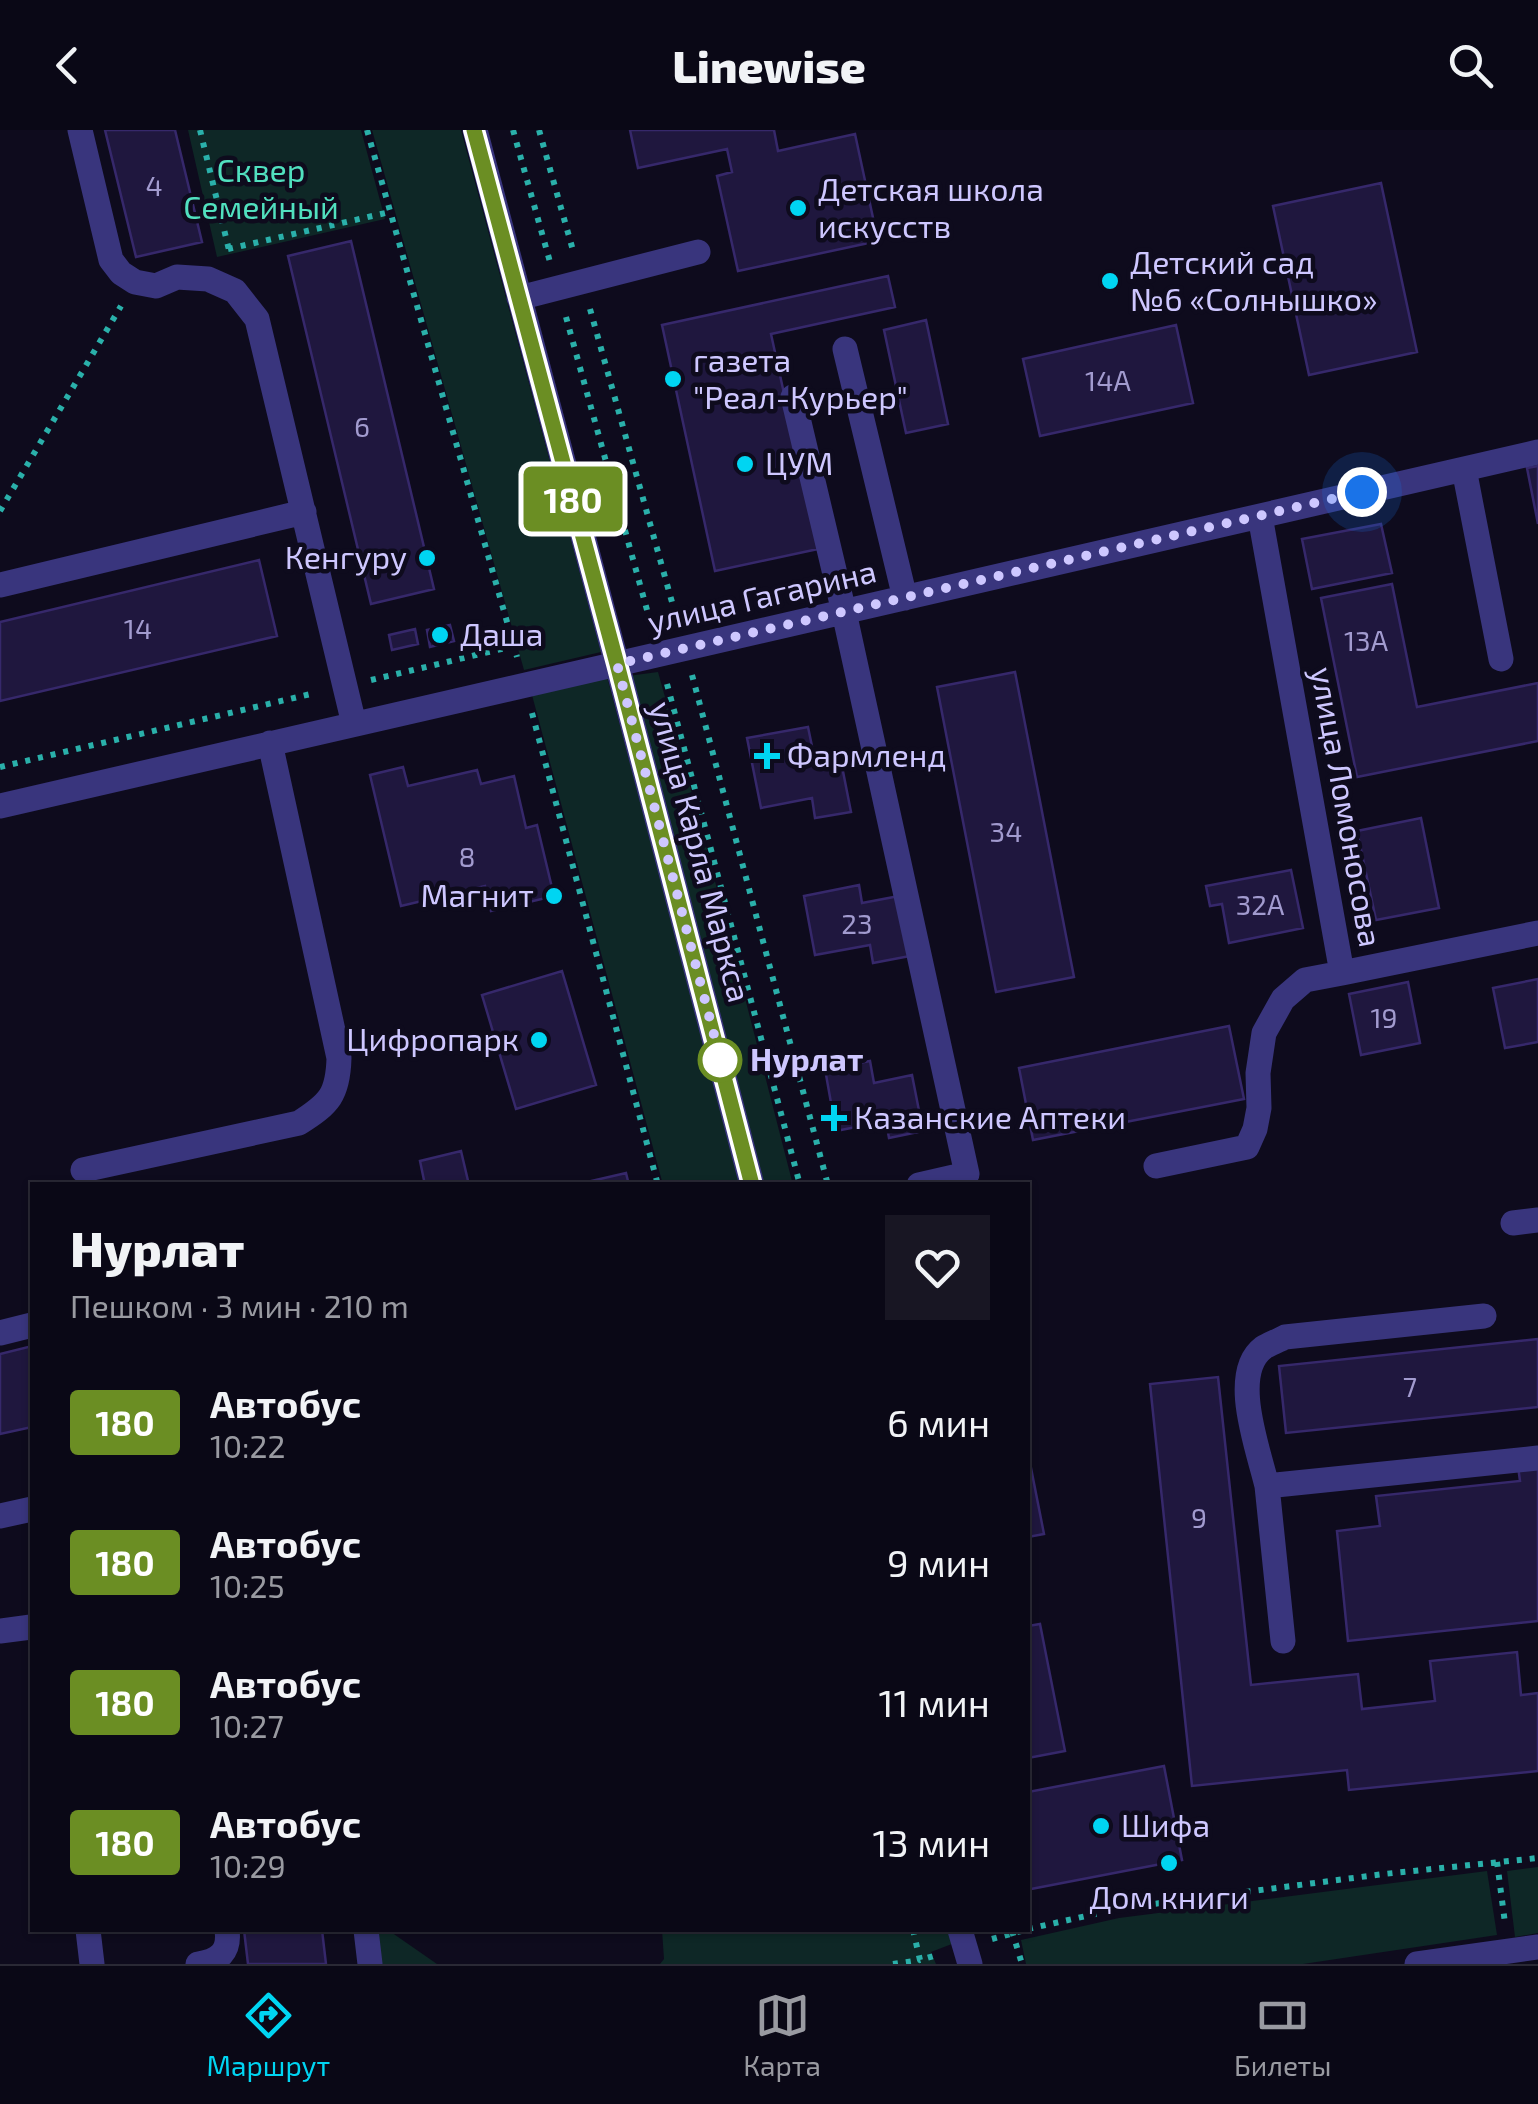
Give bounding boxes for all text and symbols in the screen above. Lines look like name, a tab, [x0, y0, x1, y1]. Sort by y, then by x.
icon: back	[40, 38, 95, 93]
text: Linewise	[672, 38, 866, 92]
icon: search	[1443, 38, 1498, 93]
park label: Сквер Семейный	[183, 150, 339, 225]
house number: 4	[145, 168, 163, 202]
place label: Детская школа искусств	[818, 169, 1044, 245]
marker: Детская школа искусств	[787, 197, 809, 219]
place label: Детский сад №6 «Солнышко»	[1130, 242, 1377, 317]
marker: Детский сад №6 «Солнышко»	[1099, 270, 1121, 292]
place label: газета "Реал-Курьер"	[693, 340, 908, 416]
house number: 14А	[1085, 363, 1131, 397]
marker: газета "Реал-Курьер"	[662, 368, 684, 390]
house number: 6	[354, 409, 370, 443]
place label: ЦУМ	[765, 443, 833, 481]
marker: ЦУМ	[734, 453, 756, 475]
line badge: 180	[516, 466, 630, 532]
your location	[1337, 467, 1387, 517]
text: 180	[543, 478, 603, 520]
place label: Кенгуру	[285, 537, 407, 576]
marker: Кенгуру	[416, 547, 438, 569]
street label: улица Гагарина	[644, 550, 880, 641]
house number: 14	[124, 611, 152, 645]
place label: Даша	[460, 614, 543, 652]
house number: 13А	[1344, 623, 1389, 657]
marker: Даша	[429, 624, 451, 646]
street label: улица Ломоносова	[1304, 664, 1391, 950]
street label: улица Карла Маркса	[643, 697, 760, 1006]
place label: Фармленд	[787, 735, 946, 773]
marker: Фармленд	[756, 745, 778, 767]
house number: 34	[990, 814, 1022, 848]
house number: 8	[459, 839, 476, 873]
place label: Магнит	[420, 875, 534, 913]
marker: Магнит	[543, 885, 565, 907]
house number: 32А	[1236, 887, 1285, 921]
house number: 23	[841, 906, 873, 940]
house number: 19	[1370, 1000, 1398, 1034]
place label: Цифропарк	[346, 1019, 519, 1057]
marker: Цифропарк	[528, 1029, 550, 1051]
marker: Нурлат	[699, 1039, 741, 1081]
place label: Нурлат	[750, 1039, 863, 1078]
place label: Казанские Аптеки	[854, 1097, 1126, 1135]
marker: Казанские Аптеки	[823, 1107, 845, 1129]
button: heart	[885, 1215, 990, 1320]
text: Нурлат	[70, 1219, 244, 1277]
text: Пешком · 3 мин · 210 m	[70, 1286, 409, 1324]
house number: 7	[1403, 1369, 1417, 1403]
text: Автобус	[210, 1380, 361, 1426]
text: 6 мин	[887, 1399, 990, 1445]
text: 180	[95, 1401, 155, 1443]
text: 10:22	[210, 1426, 286, 1464]
house number: 9	[1191, 1500, 1207, 1534]
text: Автобус	[210, 1520, 361, 1566]
text: 9 мин	[887, 1539, 990, 1585]
text: 180	[95, 1541, 155, 1583]
text: 10:25	[210, 1566, 285, 1604]
text: Автобус	[210, 1660, 361, 1706]
text: 11 мин	[878, 1679, 990, 1725]
text: 180	[95, 1681, 155, 1723]
text: 10:27	[210, 1706, 284, 1744]
text: Автобус	[210, 1800, 361, 1846]
place label: Шифа	[1121, 1805, 1210, 1843]
marker: Шифа	[1090, 1815, 1112, 1837]
text: 13 мин	[872, 1819, 990, 1865]
text: 180	[95, 1821, 155, 1863]
text: 10:29	[210, 1846, 286, 1884]
marker: Дом книги	[1158, 1852, 1180, 1874]
place label: Дом книги	[1089, 1877, 1249, 1915]
tab: Маршрут	[207, 1988, 330, 2082]
tab: Карта	[743, 1988, 821, 2082]
tab: Билеты	[1234, 1988, 1331, 2082]

